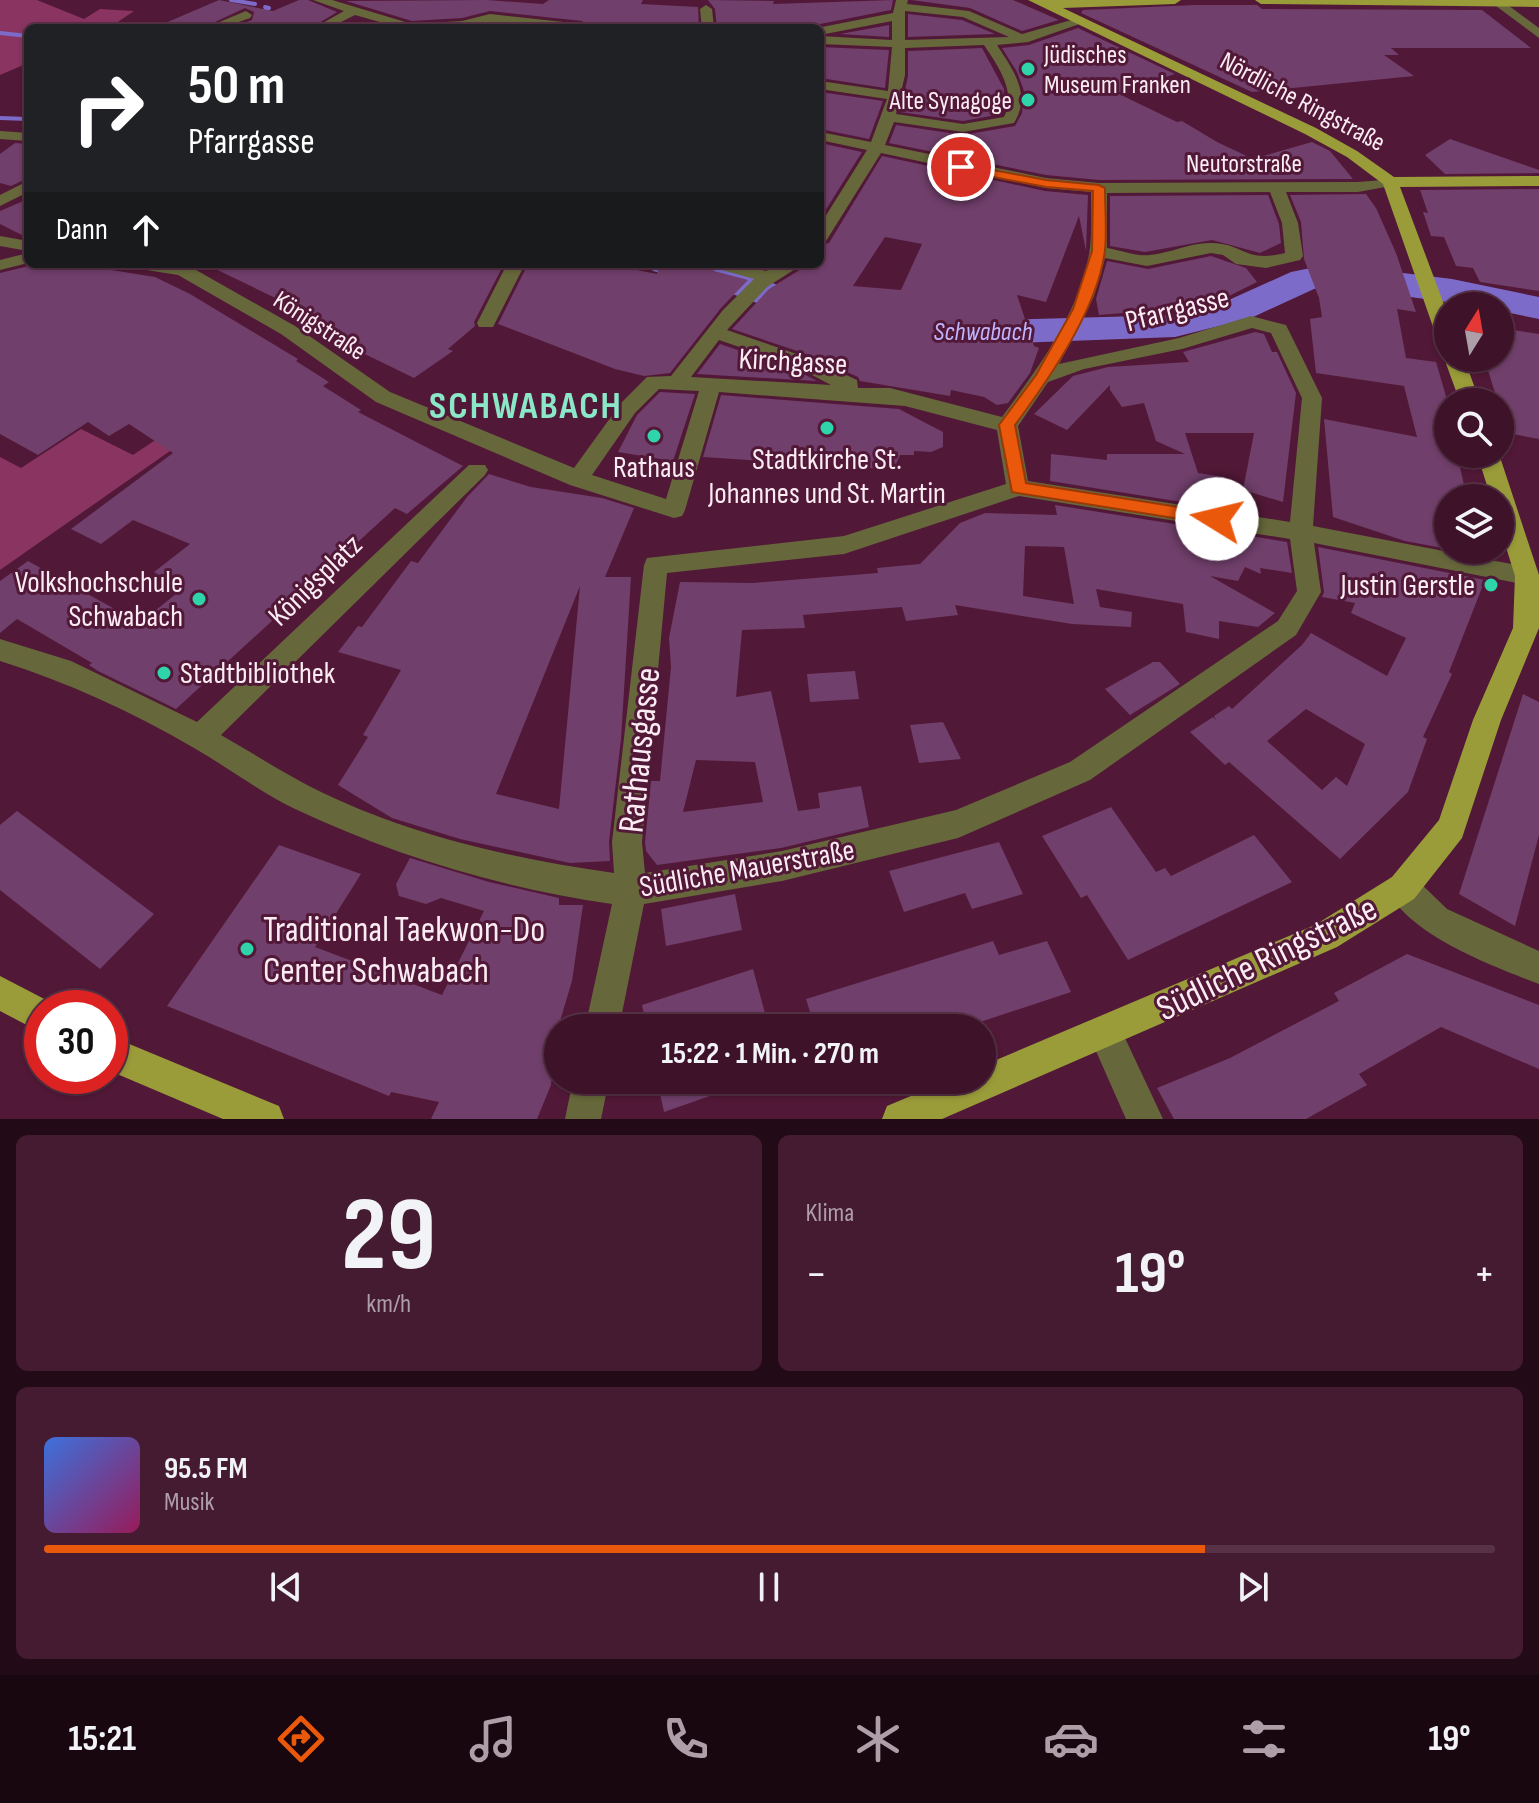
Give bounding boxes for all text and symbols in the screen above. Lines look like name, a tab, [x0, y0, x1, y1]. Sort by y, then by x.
place label: Jüdisches Museum Franken	[1043, 40, 1191, 101]
street label: Nördliche Ringstraße	[1215, 46, 1390, 159]
text: 50 m	[188, 53, 285, 120]
icon: right	[56, 56, 160, 160]
marker: Jüdisches Museum Franken	[1019, 60, 1037, 78]
place label: Alte Synagoge	[888, 86, 1012, 117]
marker: Alte Synagoge	[1019, 91, 1037, 109]
text: Pfarrgasse	[188, 121, 315, 164]
pin	[927, 133, 995, 201]
icon: arrive	[939, 145, 983, 189]
street label: Neutorstraße	[1186, 149, 1302, 180]
icon: ahead	[124, 208, 168, 252]
text: Dann	[56, 212, 108, 248]
street label: Pfarrgasse	[1122, 280, 1233, 340]
street label: Königstraße	[267, 285, 371, 368]
north arrow	[1434, 292, 1514, 372]
map controls	[1434, 292, 1514, 564]
water label: Schwabach	[934, 317, 1033, 348]
street label: Kirchgasse	[738, 341, 848, 383]
district label: SCHWABACH	[429, 384, 623, 429]
button: search	[1434, 388, 1514, 468]
marker: Stadtkirche St. Johannes und St. Martin	[818, 419, 836, 437]
marker: Rathaus	[645, 427, 663, 445]
place label: Stadtkirche St. Johannes und St. Martin	[707, 442, 946, 512]
place label: Rathaus	[613, 450, 695, 486]
position arrow	[1175, 477, 1259, 561]
button: layers	[1434, 484, 1514, 564]
street label: Königsplatz	[261, 527, 370, 634]
place label: Volkshochschule Schwabach	[15, 565, 183, 635]
place label: Justin Gerstle	[1339, 568, 1475, 604]
marker: Justin Gerstle	[1482, 576, 1500, 594]
marker: Volkshochschule Schwabach	[190, 590, 208, 608]
place label: Stadtbibliothek	[180, 656, 336, 692]
marker: Stadtbibliothek	[155, 664, 173, 682]
street label: Rathausgasse	[610, 666, 671, 835]
street label: Südliche Mauerstraße	[637, 832, 858, 906]
street label: Südliche Ringstraße	[1150, 887, 1384, 1031]
place label: Traditional Taekwon-Do Center Schwabach	[263, 909, 545, 993]
marker: Traditional Taekwon-Do Center Schwabach	[238, 940, 256, 958]
speed limit sign: 30	[24, 990, 128, 1094]
text: 15:22 · 1 Min. · 270 m	[661, 1036, 879, 1072]
text: 29	[341, 1174, 436, 1299]
text: Klima	[806, 1198, 854, 1229]
text: 19°	[1115, 1238, 1186, 1310]
text: −	[806, 1248, 827, 1301]
text: +	[1473, 1248, 1495, 1301]
text: km/h	[366, 1289, 411, 1320]
text: 95.5 FM	[164, 1451, 248, 1487]
text: Musik	[164, 1487, 214, 1518]
icon: previous	[264, 1565, 308, 1609]
icon: pause	[747, 1565, 791, 1609]
icon: next	[1231, 1565, 1275, 1609]
icon: directions	[273, 1711, 329, 1767]
icon: music	[465, 1711, 521, 1767]
icon: phone	[658, 1711, 714, 1767]
icon: climate	[850, 1711, 906, 1767]
icon: car	[1043, 1711, 1099, 1767]
icon: filters	[1236, 1711, 1292, 1767]
text: 15:21	[68, 1718, 136, 1761]
text: 19°	[1428, 1718, 1471, 1761]

